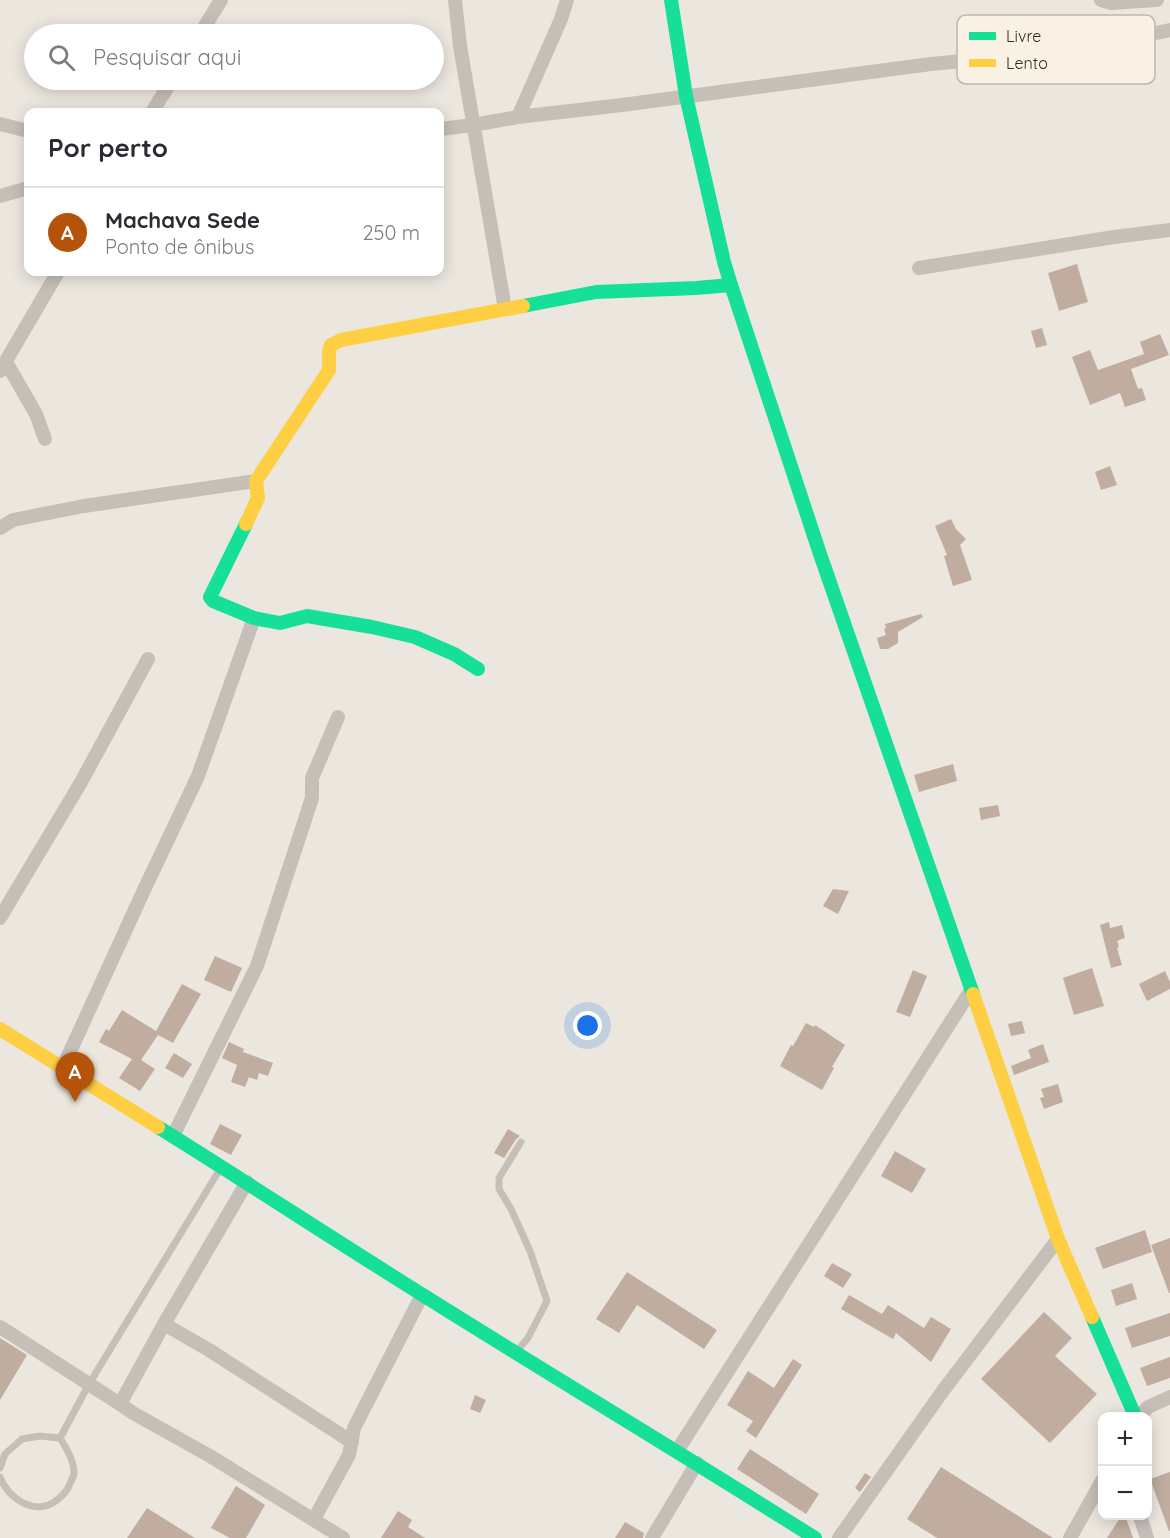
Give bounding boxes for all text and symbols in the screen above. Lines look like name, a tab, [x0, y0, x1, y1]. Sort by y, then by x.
legend	[957, 15, 1155, 84]
search box	[24, 24, 444, 90]
text: Livre	[1006, 26, 1041, 46]
icon: search	[45, 41, 78, 74]
text: Pesquisar aqui	[93, 43, 241, 71]
text: Lento	[1006, 53, 1048, 73]
text: Por perto	[48, 131, 168, 164]
text: Machava Sede	[105, 206, 260, 234]
text: A	[61, 220, 74, 245]
text: 250 m	[362, 220, 420, 245]
text: Ponto de ônibus	[105, 234, 254, 259]
your location	[573, 1011, 602, 1040]
pin: A	[56, 1052, 94, 1102]
map controls	[1098, 1412, 1152, 1520]
button: +	[1098, 1412, 1152, 1466]
button: −	[1098, 1466, 1152, 1520]

